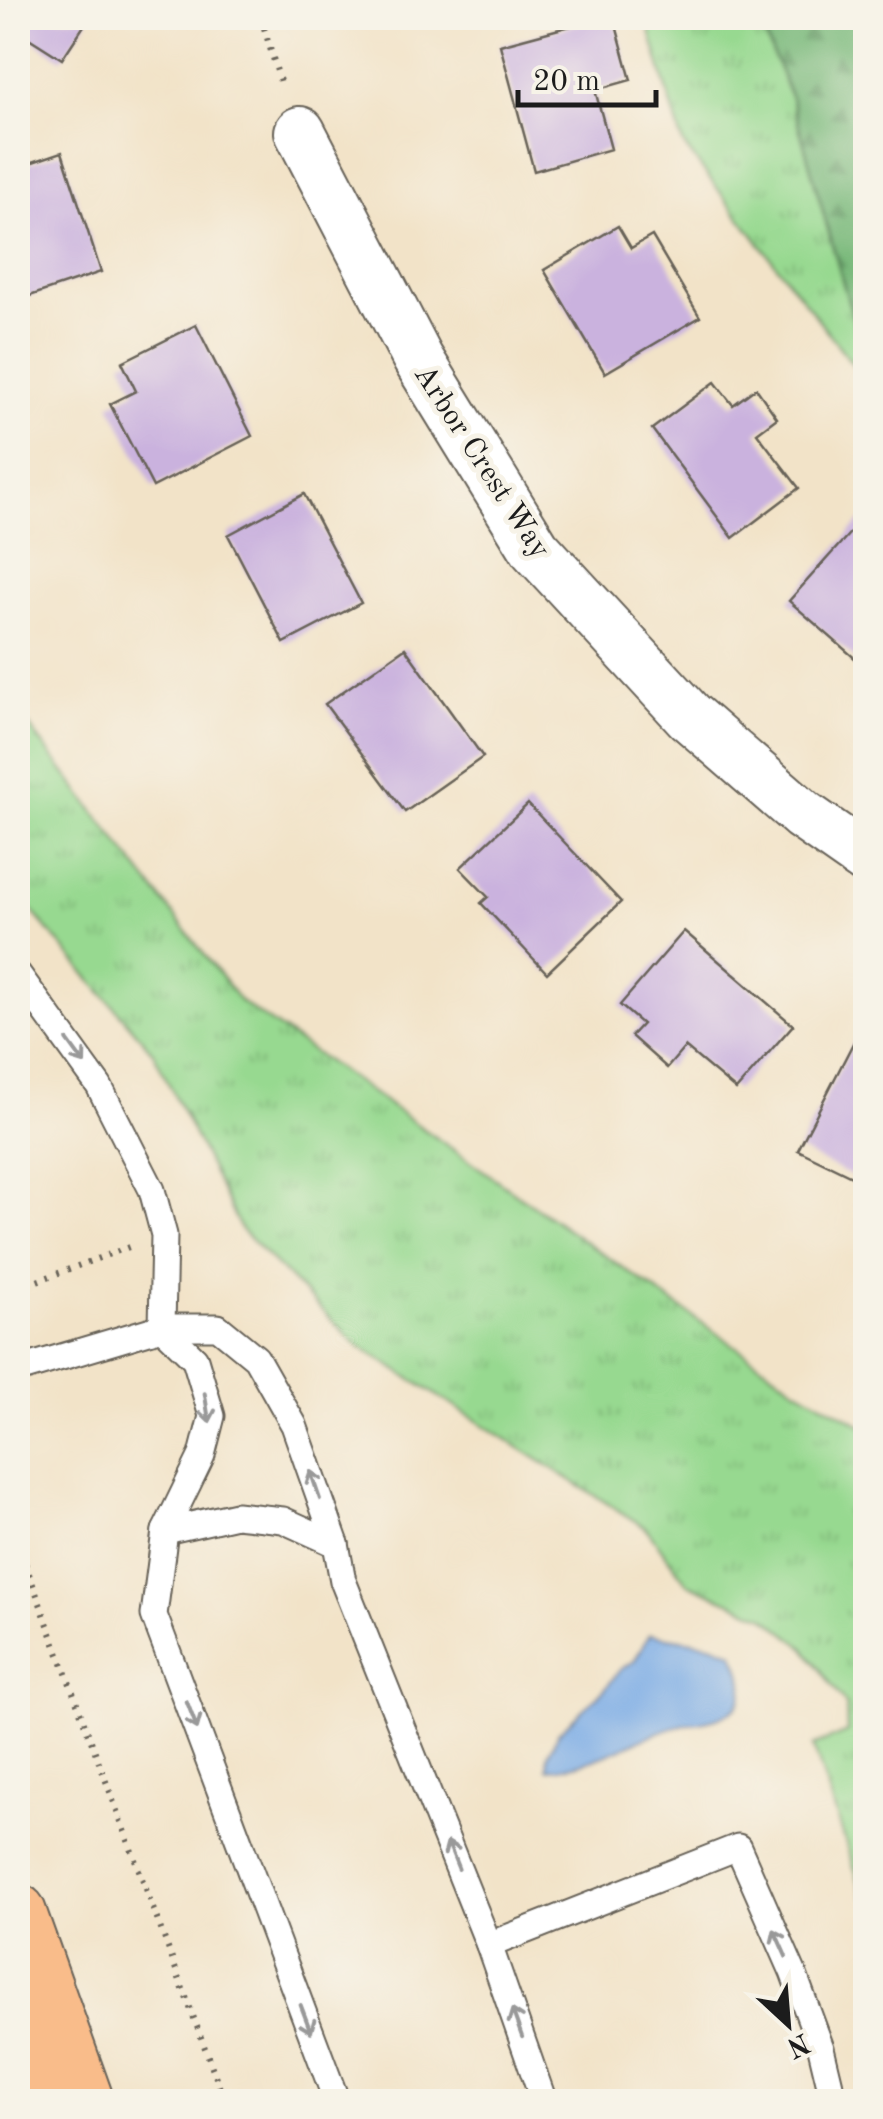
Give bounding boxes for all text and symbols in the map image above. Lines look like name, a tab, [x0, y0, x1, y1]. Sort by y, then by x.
scale bar	[518, 45, 656, 107]
text: 20 m	[533, 67, 600, 97]
street label: Arbor Crest Way	[408, 360, 555, 564]
one-way arrow	[65, 1038, 86, 1066]
one-way arrow	[199, 1391, 217, 1424]
one-way arrow	[305, 1471, 323, 1502]
one-way arrow	[184, 1699, 202, 1730]
one-way arrow	[442, 1840, 460, 1871]
one-way arrow	[770, 1928, 788, 1959]
north arrow	[738, 1974, 838, 2074]
one-way arrow	[298, 2003, 316, 2034]
one-way arrow	[506, 2008, 524, 2040]
text: N	[781, 2026, 813, 2061]

